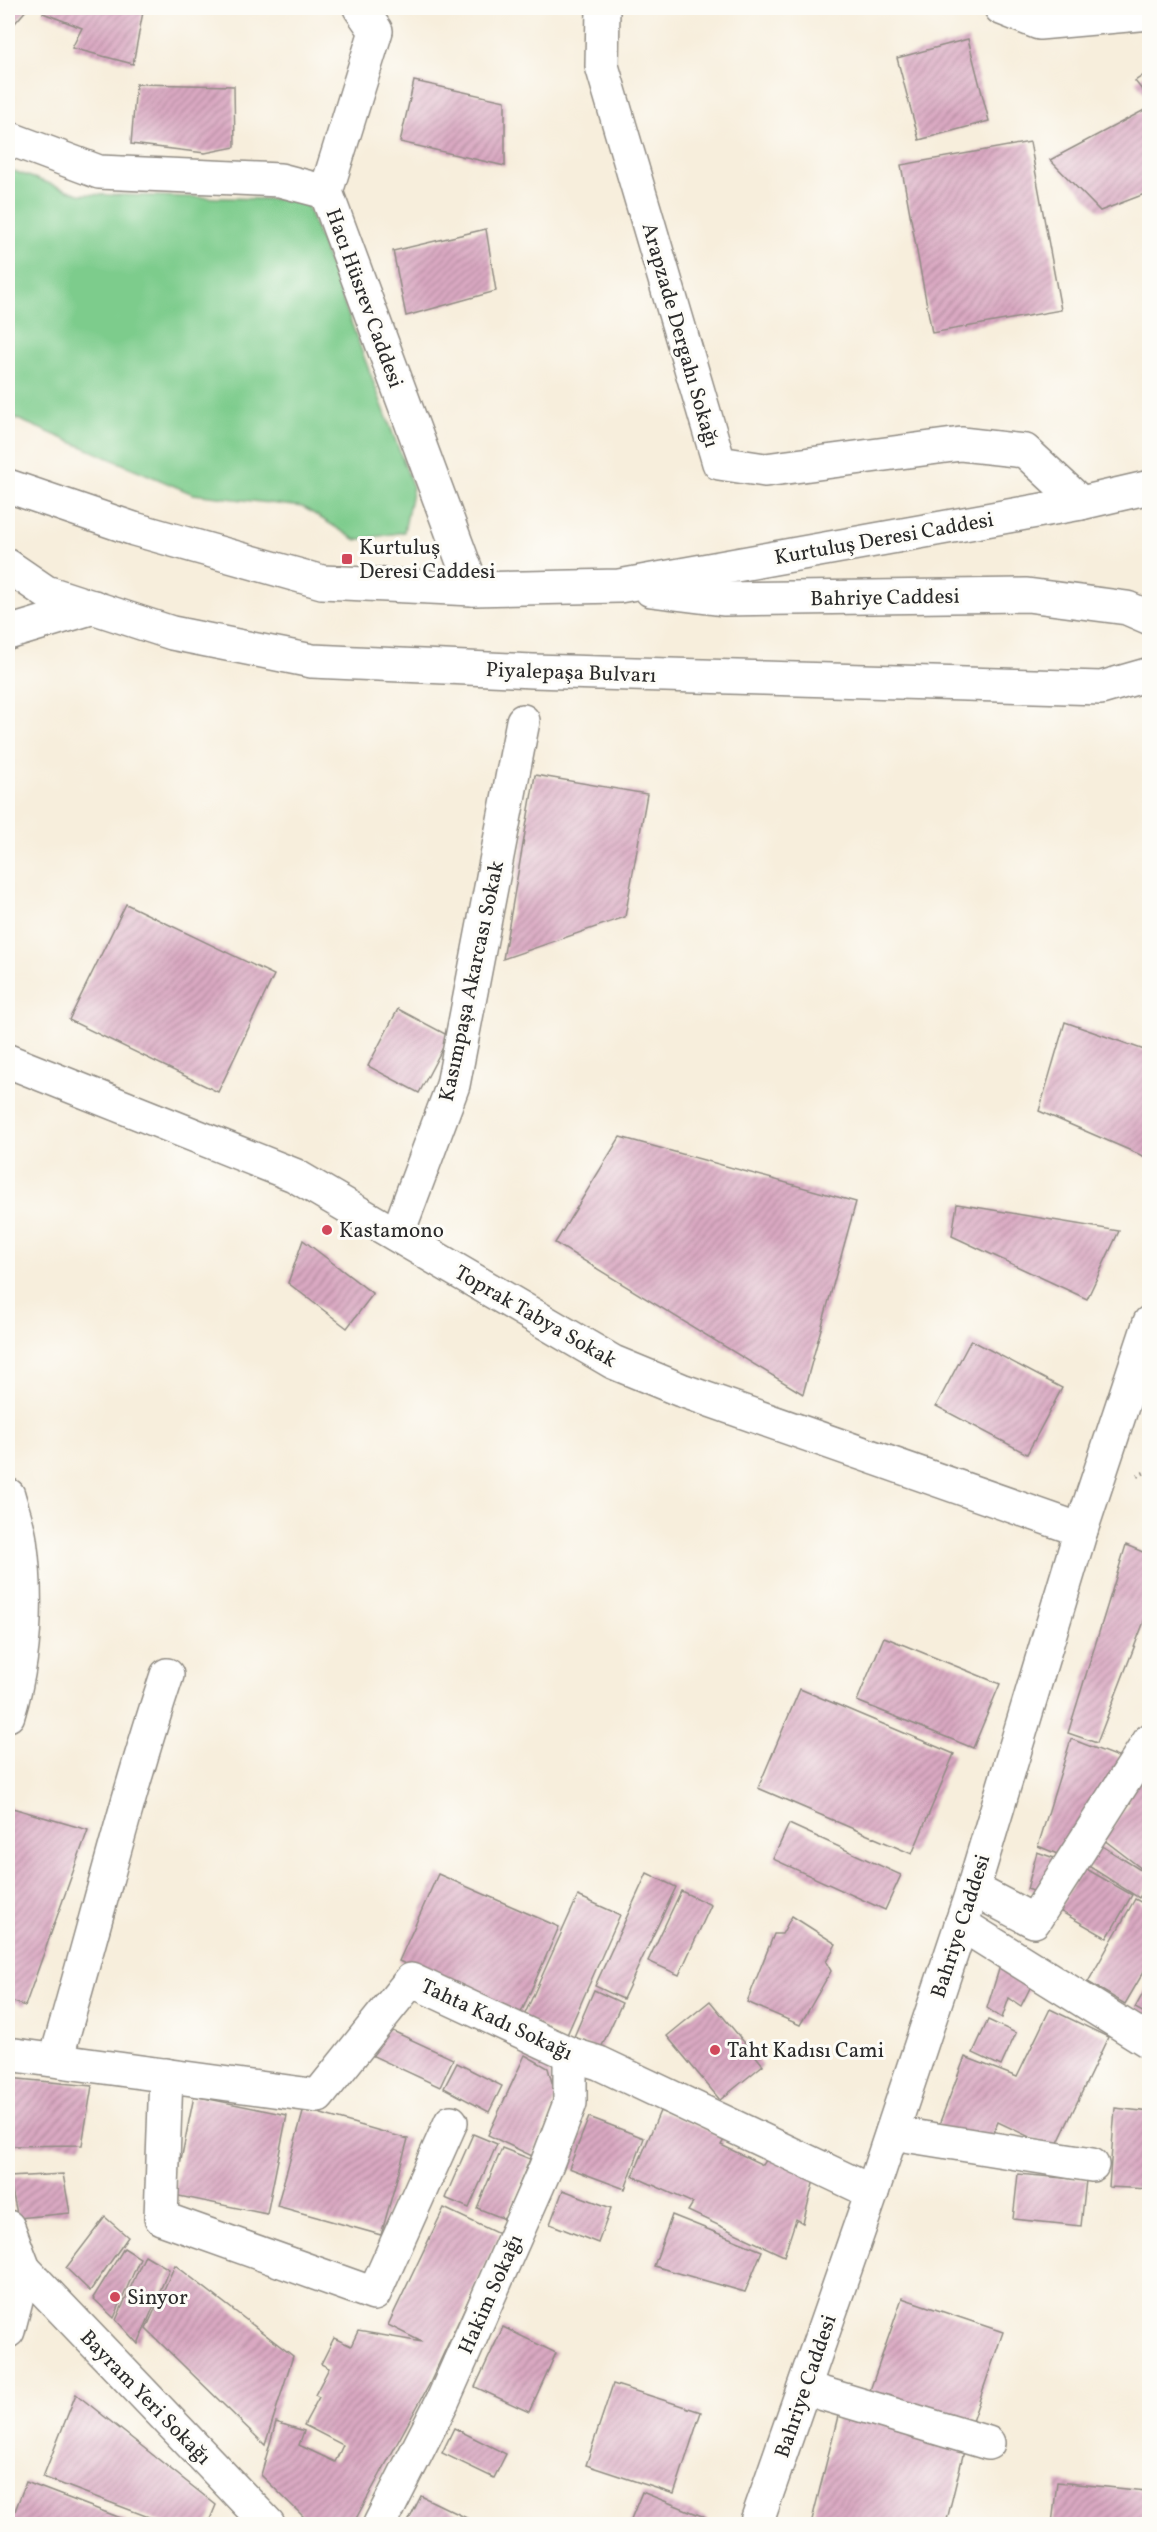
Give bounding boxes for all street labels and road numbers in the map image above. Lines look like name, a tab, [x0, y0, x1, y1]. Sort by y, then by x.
street label: Hacı Hüsrev Caddesi	[318, 205, 410, 392]
street label: Arapzade Dergahı Sokağı	[634, 219, 726, 451]
street label: Kurtuluş Deresi Caddesi	[772, 506, 996, 573]
street label: Bahriye Caddesi	[810, 583, 960, 614]
street label: Piyalepaşa Bulvarı	[485, 656, 657, 691]
street label: Kasımpaşa Akarcası Sokak	[433, 858, 512, 1104]
street label: Toprak Tabya Sokak	[449, 1259, 622, 1376]
street label: Bahriye Caddesi	[925, 1851, 998, 2002]
street label: Tahta Kadı Sokağı	[416, 1972, 577, 2068]
street label: Hakim Sokağı	[452, 2230, 531, 2359]
street label: Bahriye Caddesi	[768, 2311, 844, 2462]
street label: Bayram Yeri Sokağı	[73, 2324, 217, 2472]

